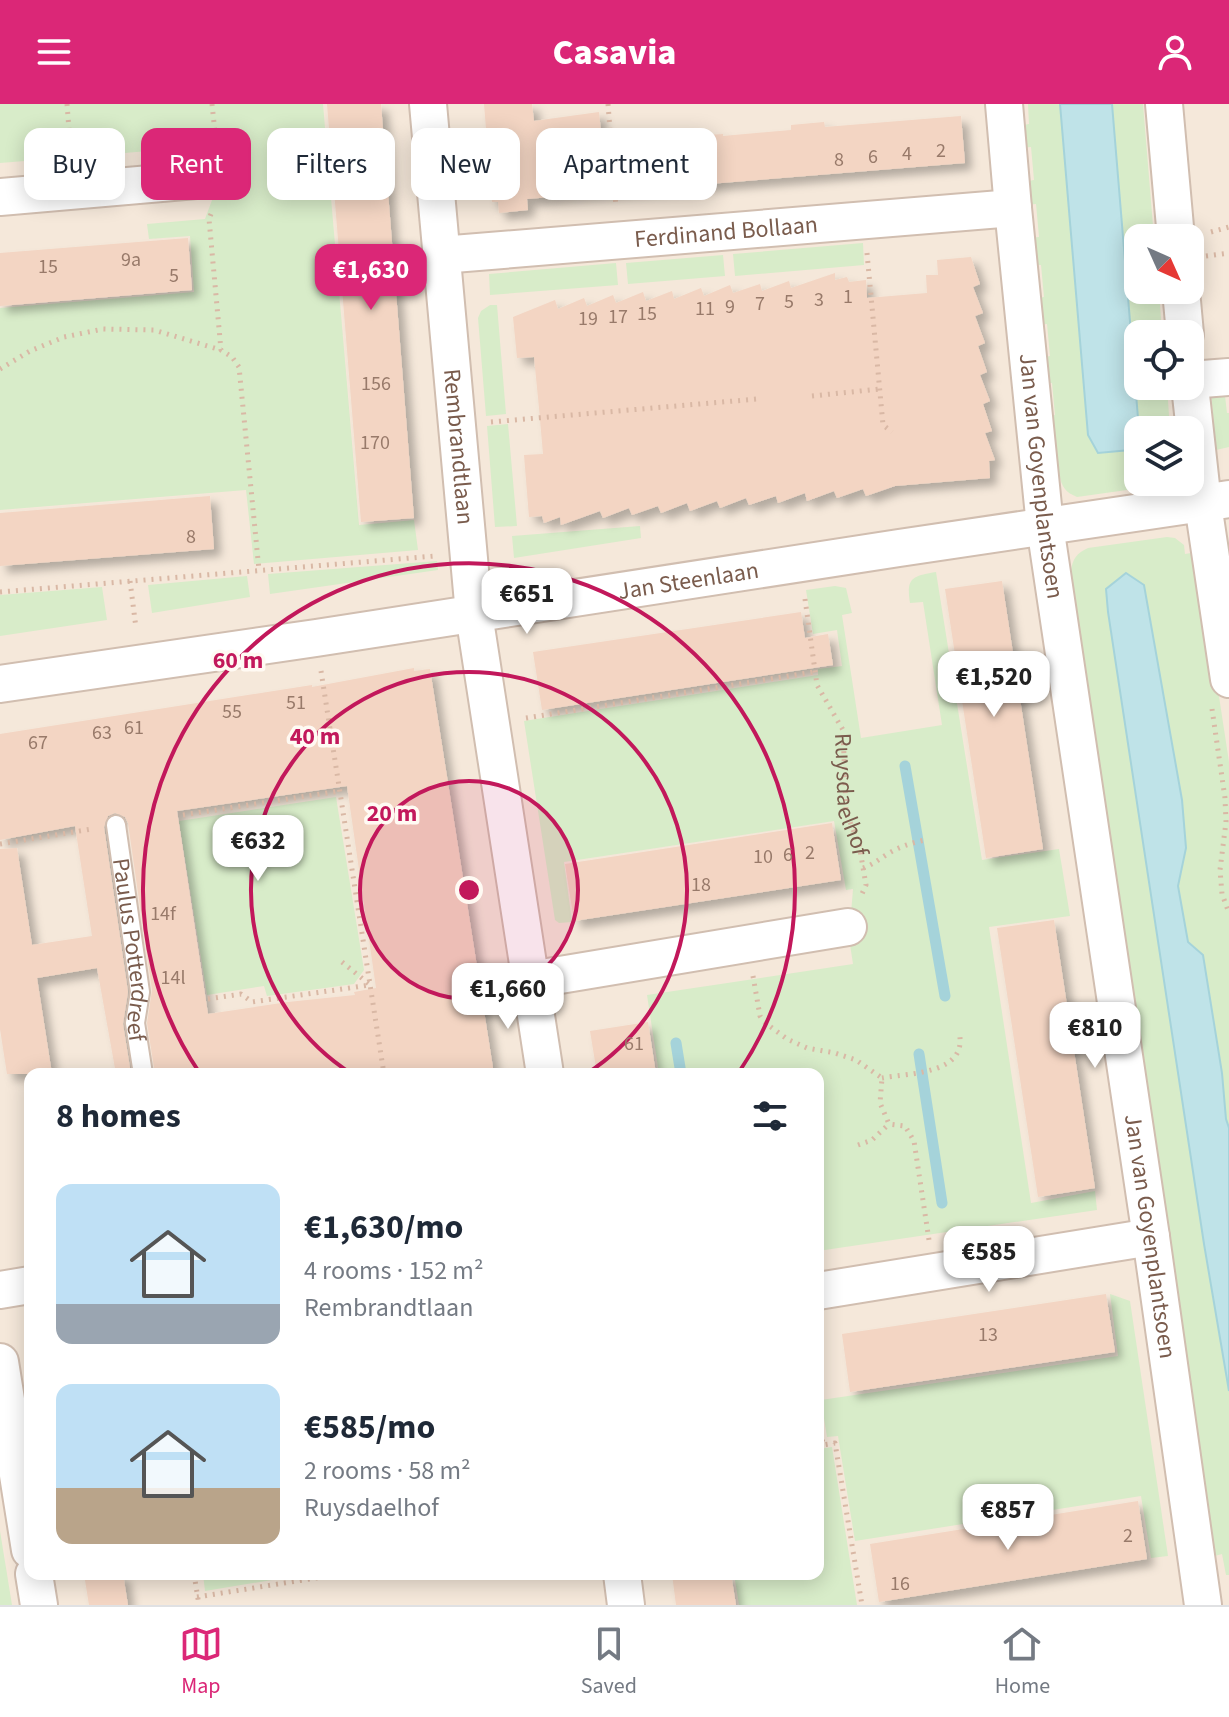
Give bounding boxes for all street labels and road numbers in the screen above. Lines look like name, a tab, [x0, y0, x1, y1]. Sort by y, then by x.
street label: Ferdinand Bollaan	[633, 207, 819, 257]
street label: Jan van Goyenplantsoen	[1010, 352, 1073, 601]
street label: Rembrandtlaan	[434, 367, 483, 526]
street label: Jan Steenlaan	[615, 552, 761, 609]
street label: Ruysdaelhof	[826, 732, 878, 859]
street label: Paulus Potterdreef	[103, 856, 158, 1045]
street label: Jan van Goyenplantsoen	[1115, 1111, 1185, 1361]

